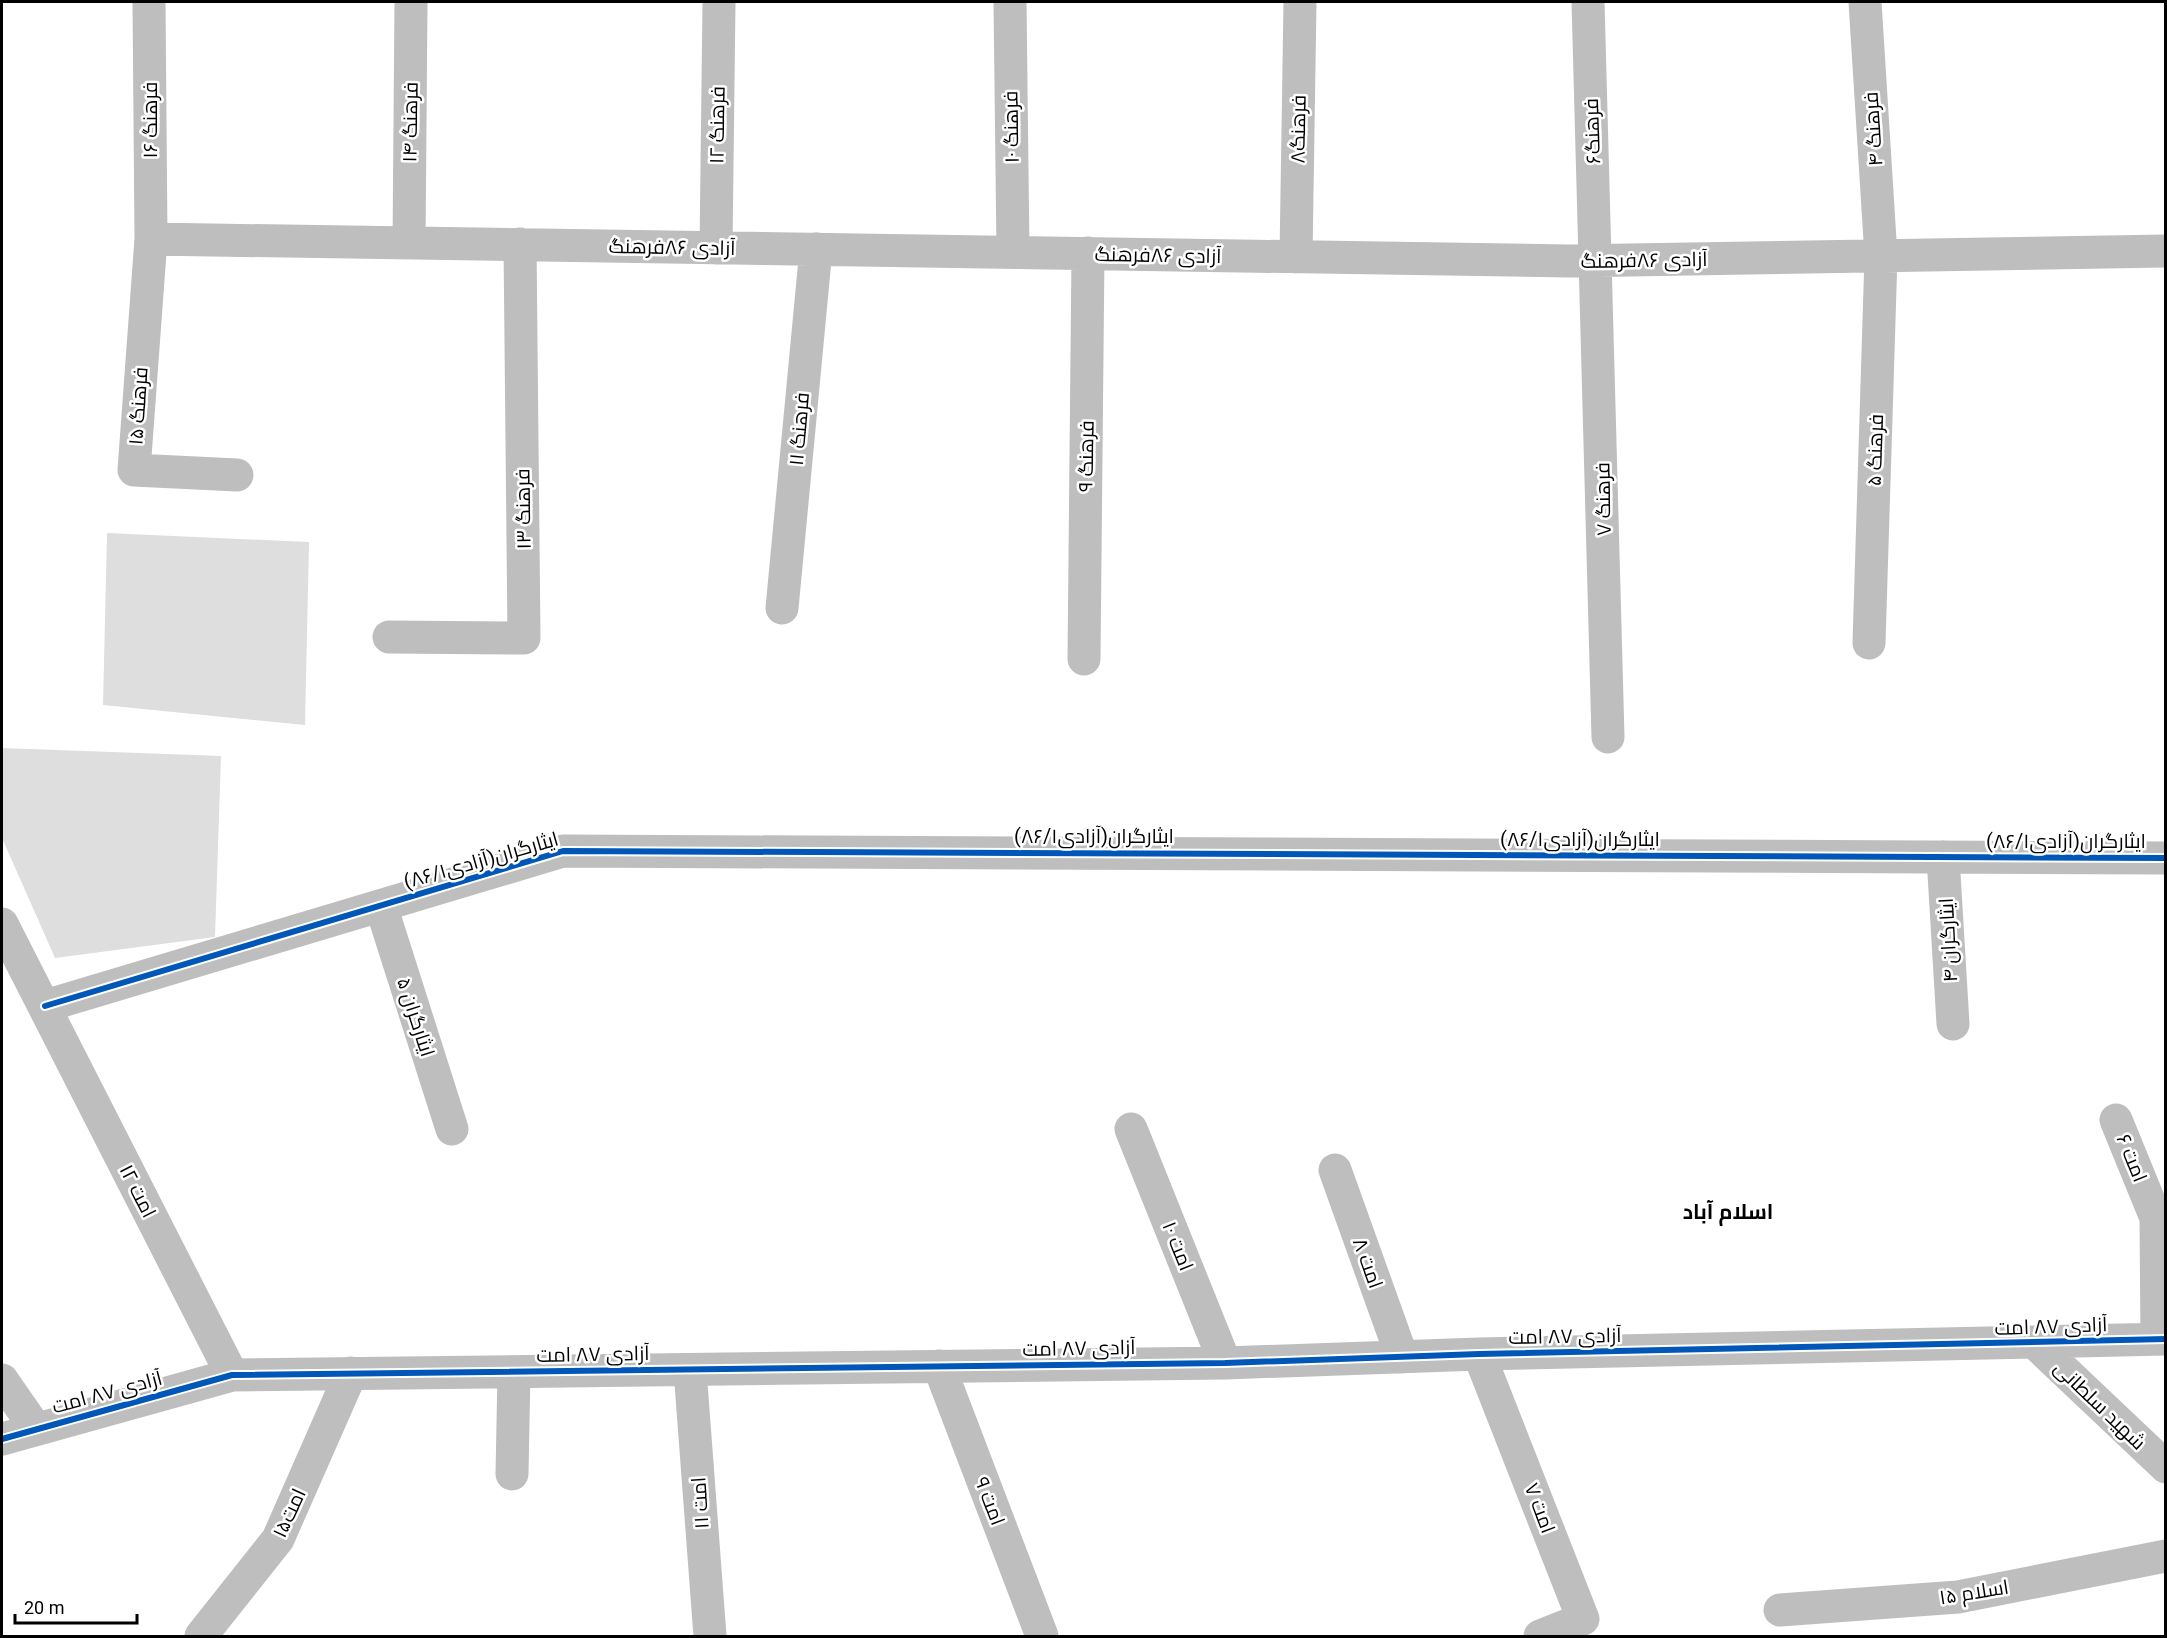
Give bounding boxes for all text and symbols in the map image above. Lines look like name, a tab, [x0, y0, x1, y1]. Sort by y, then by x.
street label: فرهنگ ۱۴	[397, 81, 423, 163]
street label: فرهنگ ۱۶	[138, 82, 162, 159]
street label: فرهنگ ۱۲	[704, 86, 730, 164]
street label: فرهنگ ۱۰	[998, 91, 1024, 163]
street label: فرهنگ ۴	[1858, 91, 1888, 167]
street label: فرهنگ۸	[1285, 94, 1311, 164]
street label: فرهنگ۶	[1579, 98, 1605, 164]
street label: آزادی ۸۶فرهنگ	[608, 234, 736, 261]
street label: آزادی ۸۶فرهنگ	[1094, 242, 1222, 269]
street label: آزادی ۸۶فرهنگ	[1580, 247, 1708, 274]
street label: فرهنگ ۱۵	[123, 366, 153, 446]
street label: فرهنگ ۱۱	[784, 391, 814, 467]
street label: فرهنگ ۵	[1862, 414, 1888, 486]
street label: فرهنگ ۹	[1073, 420, 1099, 492]
street label: فرهنگ ۷	[1590, 462, 1616, 536]
street label: فرهنگ ۱۳	[510, 468, 536, 550]
street label: ایثارگران(آزادی۸۶/۱)	[1014, 824, 1174, 849]
street label: ایثارگران(آزادی۸۶/۱)	[401, 826, 561, 895]
street label: ایثارگران(آزادی۸۶/۱)	[1500, 827, 1660, 852]
street label: ایثارگران(آزادی۸۶/۱)	[1986, 829, 2146, 854]
street label: ایثارگران ۴	[1934, 897, 1963, 983]
street label: ایثارگران ۵	[391, 974, 440, 1060]
street label: امت ۶	[2112, 1131, 2152, 1185]
street label: امت ۱۲	[115, 1160, 161, 1222]
district label: اسلام آباد	[1683, 1200, 1773, 1226]
street label: امت ۱۰	[1157, 1218, 1199, 1274]
street label: امت ۸	[1348, 1234, 1388, 1292]
street label: آزادی ۸۷ امت	[1994, 1312, 2109, 1341]
street label: آزادی ۸۷ امت	[1508, 1323, 1622, 1350]
street label: آزادی ۸۷ امت	[1022, 1335, 1136, 1362]
street label: آزادی ۸۷ امت	[536, 1341, 650, 1368]
street label: شهید سلطانی	[2049, 1355, 2151, 1455]
street label: آزادی ۸۷ امت	[49, 1366, 166, 1419]
street label: امت ۹	[970, 1473, 1010, 1529]
street label: امت ۱۱	[686, 1476, 714, 1530]
street label: امت ۷	[1519, 1479, 1561, 1537]
street label: امت۱۵	[267, 1485, 311, 1541]
street label: اسلام ۱۵	[1938, 1575, 2011, 1611]
scale bar	[15, 1587, 136, 1625]
text: 20 m	[24, 1597, 64, 1618]

